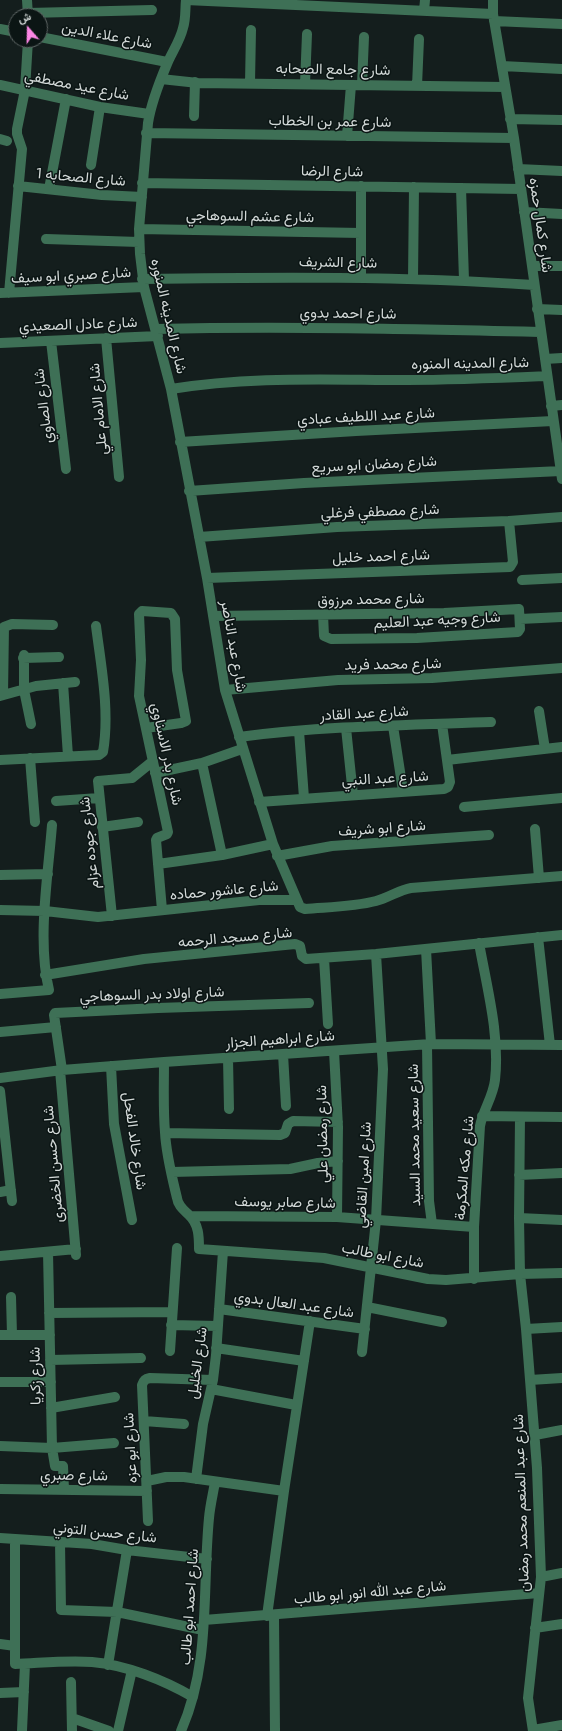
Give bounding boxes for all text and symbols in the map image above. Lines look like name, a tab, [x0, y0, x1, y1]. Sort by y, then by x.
north arrow	[8, 8, 48, 48]
text: ش	[16, 9, 33, 26]
street label: شارع علاء الدين	[60, 17, 154, 53]
street label: شارع جامع الصحابه	[275, 59, 391, 79]
street label: شارع عيد مصطفي	[23, 66, 131, 104]
street label: شارع عمر بن الخطاب	[268, 111, 392, 131]
street label: شارع الرضا	[301, 161, 363, 181]
street label: شارع الصحابه 1	[35, 164, 127, 190]
street label: شارع كمال حمزه	[525, 176, 557, 274]
street label: شارع عشم السوهاجي	[186, 206, 314, 226]
street label: شارع الشريف	[299, 252, 377, 272]
street label: شارع المدينه المنوره	[147, 257, 191, 375]
street label: شارع صبري ابو سيف	[11, 263, 131, 287]
street label: شارع احمد بدوي	[300, 303, 396, 323]
street label: شارع عادل الصعيدي	[18, 313, 138, 335]
street label: شارع المدينه المنوره	[411, 353, 529, 373]
street label: شارع الامام علي	[85, 362, 111, 456]
street label: شارع الصاوي	[29, 367, 57, 445]
street label: شارع عبد اللطيف عبادي	[297, 403, 435, 429]
street label: شارع رمضان ابو سريع	[311, 452, 437, 476]
street label: شارع مصطفي فرغلي	[320, 500, 440, 522]
street label: شارع احمد خليل	[332, 545, 430, 567]
street label: شارع محمد مرزوق	[317, 589, 425, 609]
street label: شارع عبد الناصر	[217, 599, 251, 693]
street label: شارع وجيه عبد العليم	[373, 608, 501, 632]
street label: شارع محمد فريد	[344, 654, 442, 674]
street label: شارع بدر الاسناوي	[147, 701, 187, 807]
street label: شارع عبد القادر	[319, 702, 409, 724]
street label: شارع عبد النبي	[341, 767, 429, 789]
street label: شارع جوده عزام	[75, 796, 103, 890]
street label: شارع ابو شريف	[338, 816, 426, 840]
street label: شارع عاشور حماده	[169, 876, 279, 904]
street label: شارع مسجد الرحمه	[177, 923, 293, 951]
street label: شارع اولاد بدر السوهاجي	[79, 982, 225, 1006]
street label: شارع ابراهيم الجزار	[225, 1026, 335, 1052]
street label: شارع سعيد محمد السيد	[404, 1063, 424, 1207]
street label: شارع رمضان علي	[312, 1085, 332, 1183]
street label: شارع خالد الفحل	[119, 1091, 151, 1191]
street label: شارع حسن الخضرى	[39, 1105, 67, 1223]
street label: شارع مكه المكرمة	[450, 1115, 478, 1221]
street label: شارع امين القاضي	[351, 1121, 375, 1229]
street label: شارع صابر يوسف	[234, 1192, 336, 1212]
street label: شارع ابو طالب	[340, 1238, 426, 1272]
street label: شارع عبد العال بدوي	[233, 1287, 355, 1321]
street label: شارع الخليل	[183, 1326, 211, 1400]
street label: شارع زكريا	[25, 1347, 45, 1405]
street label: شارع ابو عزه	[119, 1412, 141, 1484]
street label: شارع عبد المنعم محمد رمضان	[509, 1414, 533, 1592]
street label: شارع صبري	[40, 1465, 108, 1485]
street label: شارع حسن التوني	[52, 1518, 158, 1546]
street label: شارع احمد ابو طالب	[176, 1548, 202, 1666]
street label: شارع عبد الله انور ابو طالب	[293, 1576, 447, 1608]

